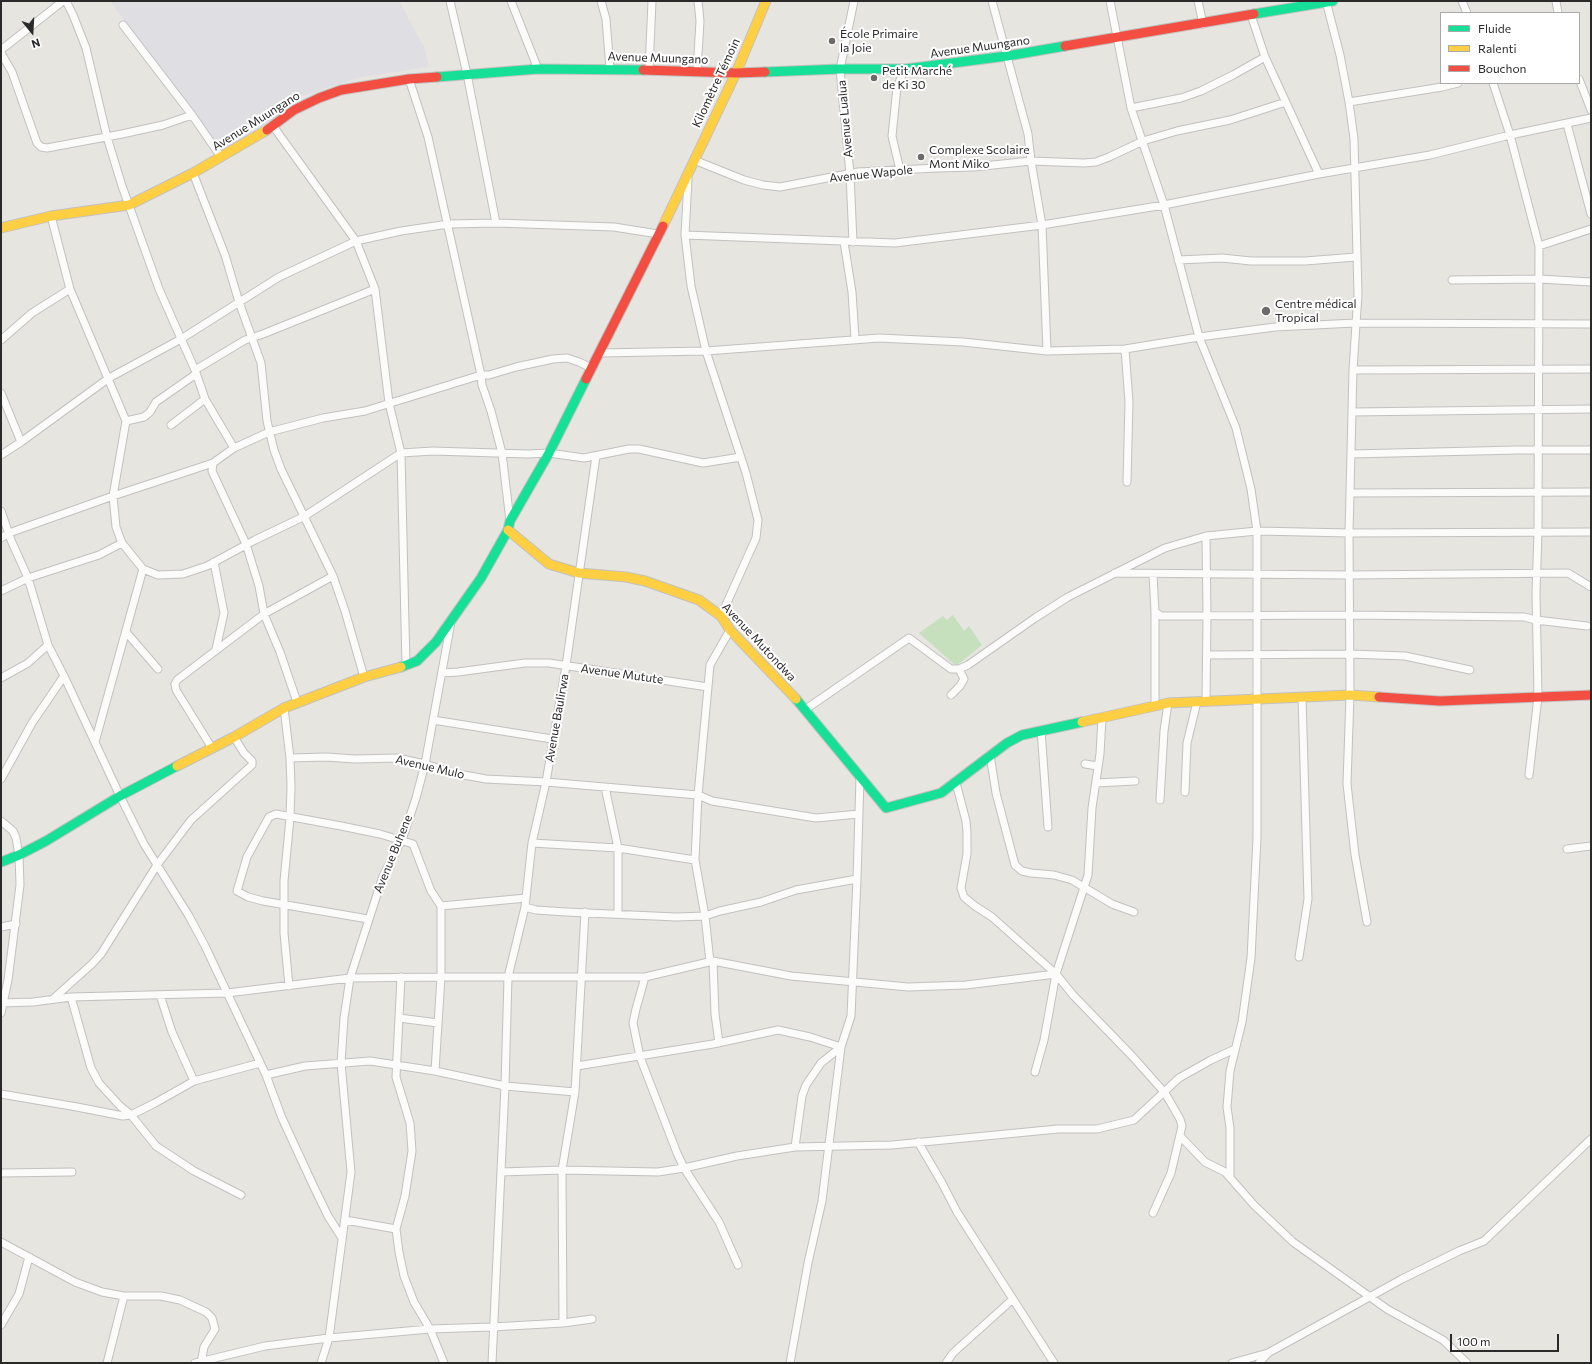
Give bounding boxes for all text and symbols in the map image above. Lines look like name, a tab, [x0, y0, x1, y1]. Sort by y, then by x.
north arrow	[12, 12, 52, 52]
legend	[1440, 12, 1580, 84]
text: Fluide	[1478, 21, 1511, 35]
place label: École Primaire la Joie	[840, 27, 918, 55]
street label: Avenue Muungano	[929, 33, 1031, 61]
text: N	[30, 36, 42, 51]
street label: Kilomètre Témoin	[689, 36, 743, 130]
marker: École Primaire la Joie	[827, 36, 837, 46]
text: Ralenti	[1478, 41, 1517, 55]
street label: Avenue Muungano	[607, 49, 709, 67]
text: Bouchon	[1478, 61, 1526, 75]
place label: Petit Marché de Ki 30	[882, 64, 952, 92]
marker: Petit Marché de Ki 30	[869, 73, 879, 83]
street label: Avenue Lualua	[834, 79, 856, 159]
street label: Avenue Muungano	[209, 88, 303, 154]
place label: Complexe Scolaire Mont Miko	[929, 143, 1030, 171]
marker: Complexe Scolaire Mont Miko	[916, 152, 926, 162]
street label: Avenue Wapole	[829, 162, 913, 186]
place label: Centre médical Tropical	[1275, 297, 1357, 325]
marker: Centre médical Tropical	[1260, 305, 1272, 317]
street label: Avenue Mutondwa	[719, 600, 799, 684]
street label: Avenue Mutute	[580, 661, 664, 687]
street label: Avenue Baulirwa	[542, 673, 572, 763]
street label: Avenue Mulo	[394, 752, 466, 782]
street label: Avenue Buhene	[371, 813, 415, 895]
scale bar	[1452, 1326, 1561, 1352]
text: 100 m	[1457, 1334, 1491, 1348]

